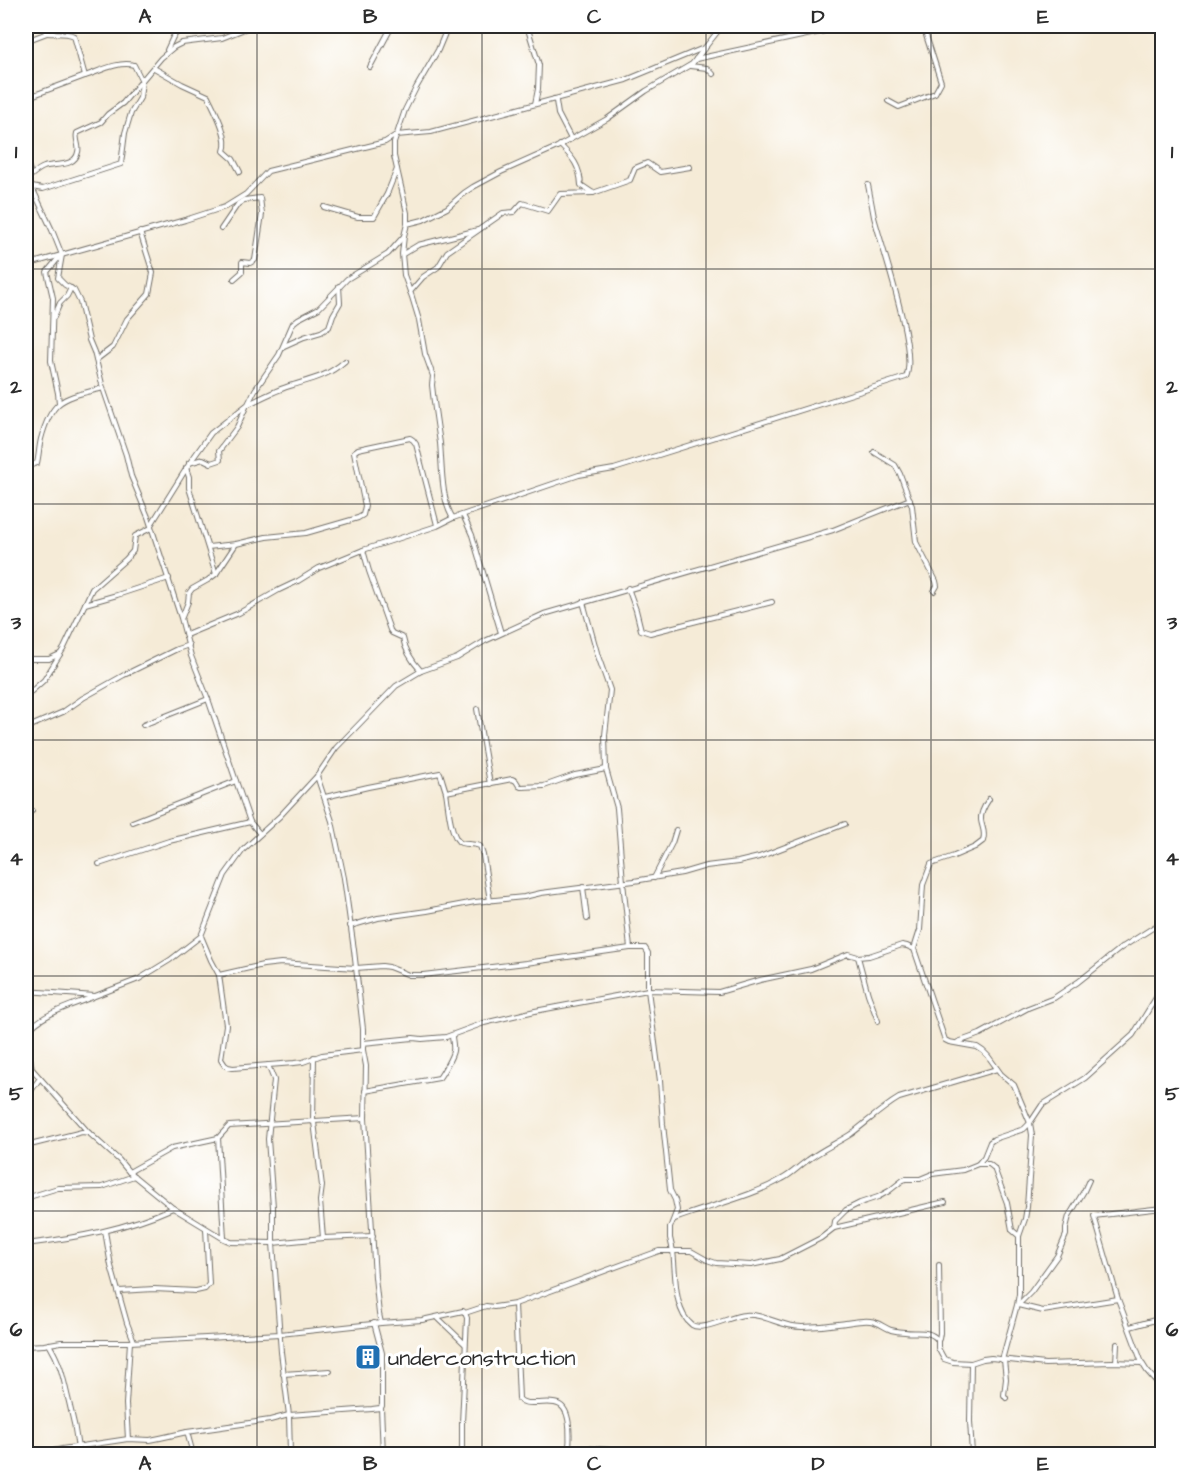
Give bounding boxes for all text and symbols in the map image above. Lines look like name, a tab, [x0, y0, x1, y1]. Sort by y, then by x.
text: A	[139, 3, 152, 31]
text: B	[363, 3, 378, 31]
text: C	[587, 3, 602, 31]
text: D	[812, 3, 825, 31]
text: E	[1037, 3, 1049, 31]
text: 1	[15, 138, 18, 166]
text: 1	[1171, 138, 1174, 166]
text: 2	[9, 373, 22, 401]
text: 2	[1165, 373, 1178, 401]
text: 3	[10, 609, 22, 637]
text: 3	[1166, 609, 1178, 637]
text: 4	[9, 845, 23, 873]
text: 4	[1165, 845, 1179, 873]
text: 5	[9, 1080, 24, 1108]
text: 5	[1165, 1080, 1180, 1108]
text: 6	[10, 1316, 23, 1344]
text: 6	[1166, 1316, 1179, 1344]
building icon: underconstruction	[353, 1342, 383, 1372]
place label: underconstruction	[388, 1343, 576, 1374]
text: A	[139, 1450, 152, 1478]
text: B	[363, 1450, 378, 1478]
text: C	[587, 1450, 602, 1478]
text: D	[812, 1450, 825, 1478]
text: E	[1037, 1450, 1049, 1478]

